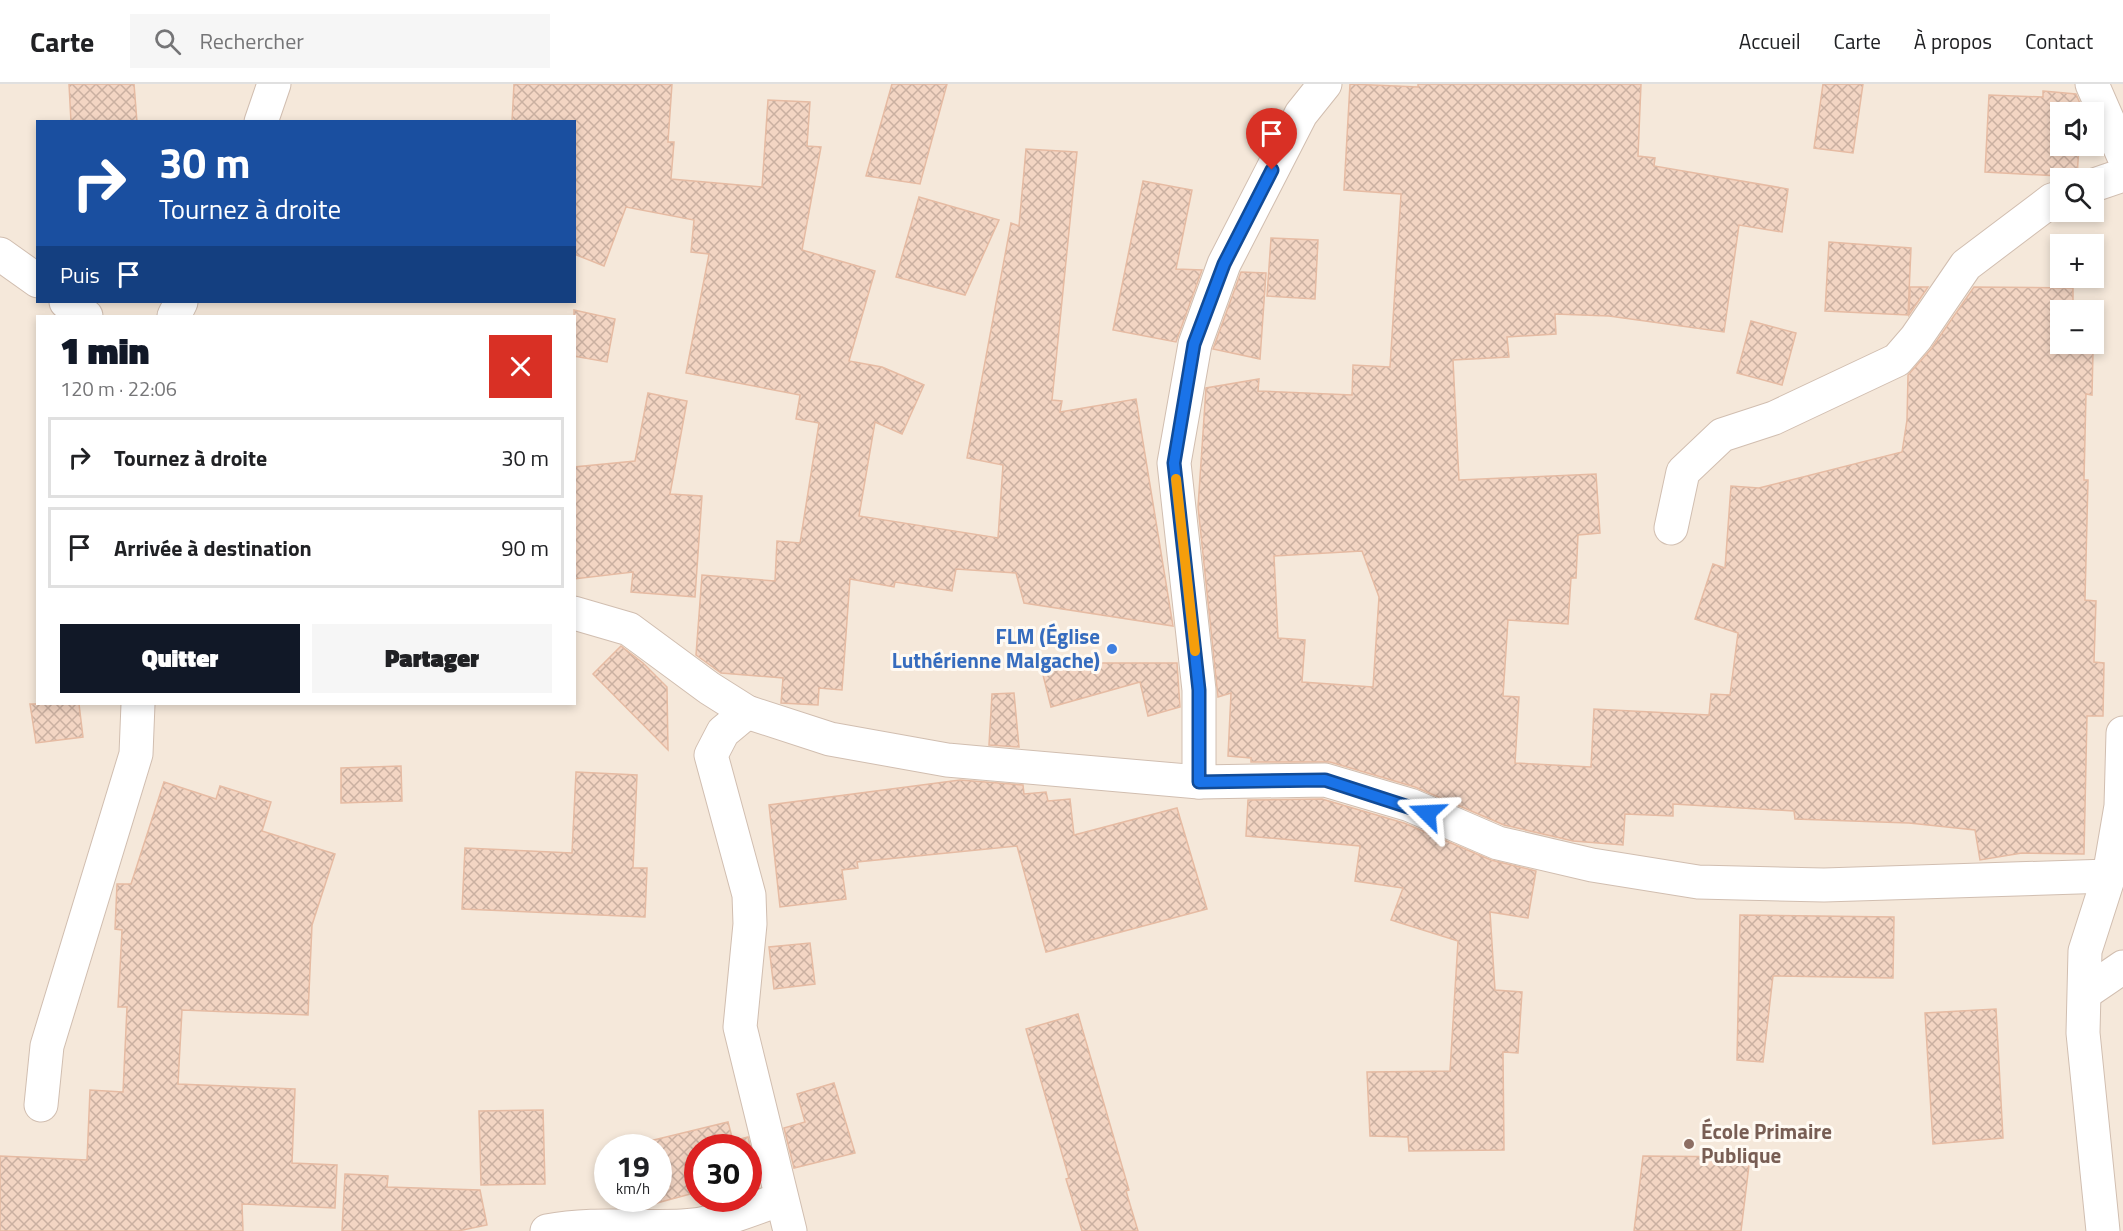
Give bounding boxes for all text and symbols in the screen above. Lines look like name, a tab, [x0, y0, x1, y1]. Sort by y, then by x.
search box	[130, 14, 550, 68]
text: Carte	[30, 20, 94, 63]
text: Rechercher	[199, 24, 304, 58]
icon: search	[151, 25, 184, 58]
text: Accueil	[1739, 25, 1801, 57]
text: Carte	[1834, 25, 1881, 57]
text: À propos	[1914, 25, 1992, 57]
text: Contact	[2025, 25, 2093, 57]
map controls	[2050, 102, 2104, 354]
button: sound	[2050, 102, 2104, 156]
pin	[1246, 108, 1297, 170]
icon: arrive	[1255, 117, 1288, 150]
text: 30 m	[159, 130, 251, 194]
icon: right	[60, 144, 138, 222]
button: search	[2050, 168, 2104, 222]
text: Tournez à droite	[159, 188, 341, 229]
button: +	[2050, 234, 2104, 288]
text: Puis	[60, 258, 100, 292]
icon: arrive	[112, 258, 145, 291]
button: −	[2050, 300, 2104, 354]
text: 1 min	[60, 323, 149, 378]
button: close	[489, 335, 552, 398]
text: 120 m · 22:06	[60, 373, 177, 404]
icon: right	[63, 441, 96, 474]
text: Tournez à droite	[114, 441, 267, 475]
text: 30 m	[501, 441, 549, 475]
icon: arrive	[63, 531, 96, 564]
text: Arrivée à destination	[114, 531, 312, 565]
text: 90 m	[501, 531, 549, 565]
place label: FLM (Église Luthérienne Malgache)	[892, 620, 1100, 676]
button: Quitter	[60, 624, 300, 693]
button: Partager	[312, 624, 552, 693]
marker: FLM (Église Luthérienne Malgache)	[1105, 642, 1119, 656]
position arrow	[1395, 781, 1459, 845]
place label: École Primaire Publique	[1701, 1115, 1832, 1171]
speed limit sign: 30	[684, 1134, 762, 1212]
marker: École Primaire Publique	[1682, 1137, 1696, 1151]
text: 19	[616, 1143, 650, 1189]
text: km/h	[616, 1177, 650, 1200]

